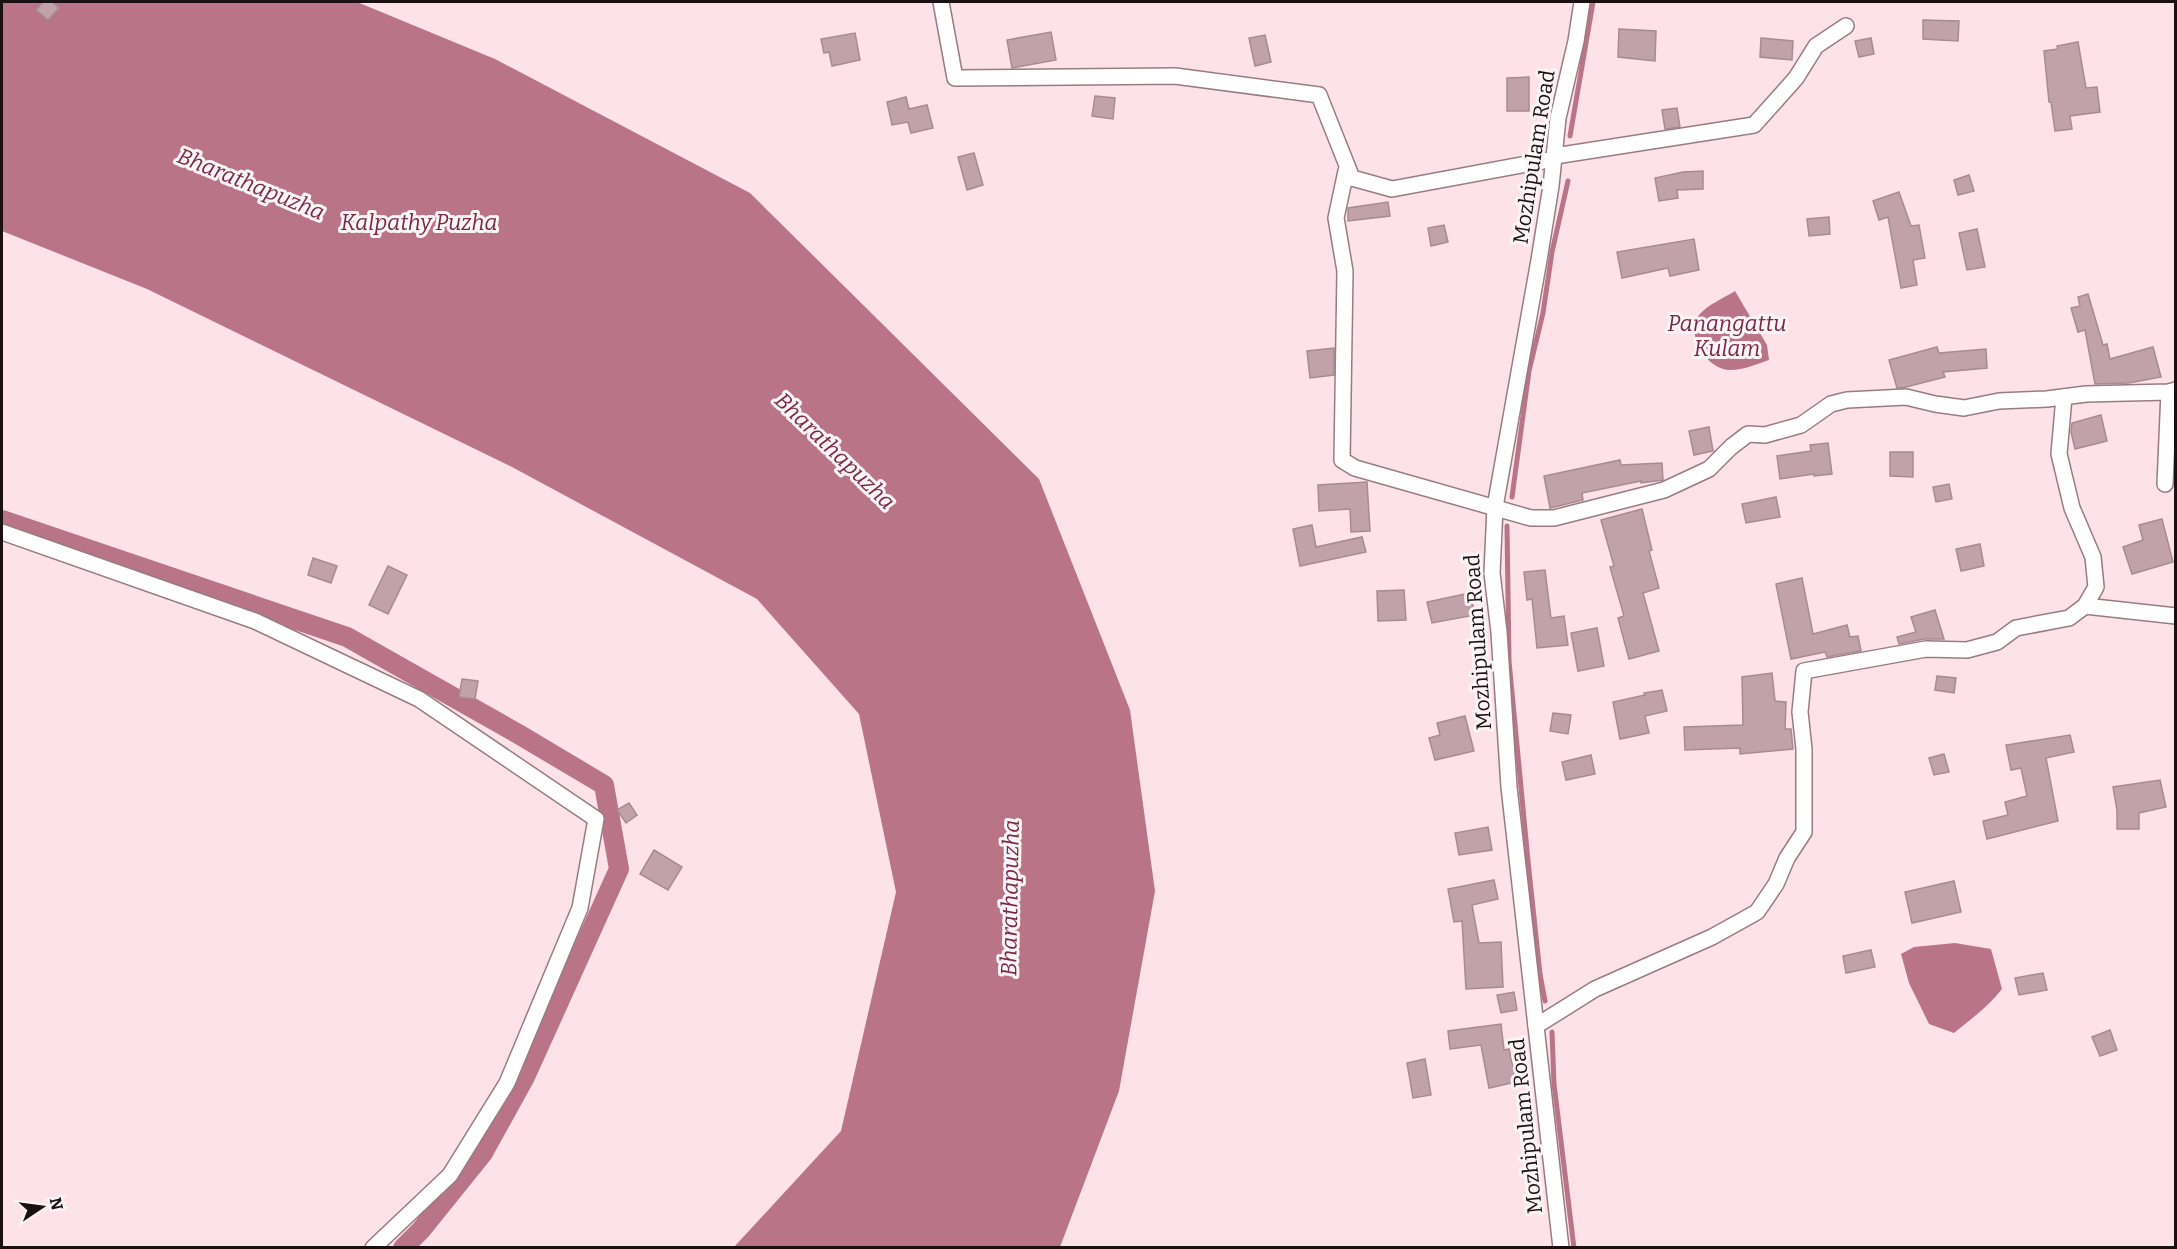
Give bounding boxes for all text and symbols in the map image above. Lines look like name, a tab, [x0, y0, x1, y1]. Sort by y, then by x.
street label: Mozhipulam Road	[1507, 68, 1561, 246]
water label: Bharathapuzha	[173, 142, 329, 226]
water label: Kalpathy Puzha	[341, 209, 497, 236]
water label: Panangattu Kulam	[1667, 310, 1787, 362]
water label: Bharathapuzha	[769, 387, 901, 515]
street label: Mozhipulam Road	[1459, 553, 1497, 731]
water label: Bharathapuzha	[995, 820, 1025, 976]
street label: Mozhipulam Road	[1504, 1037, 1548, 1215]
north arrow	[12, 1177, 72, 1237]
text: N	[45, 1196, 67, 1212]

